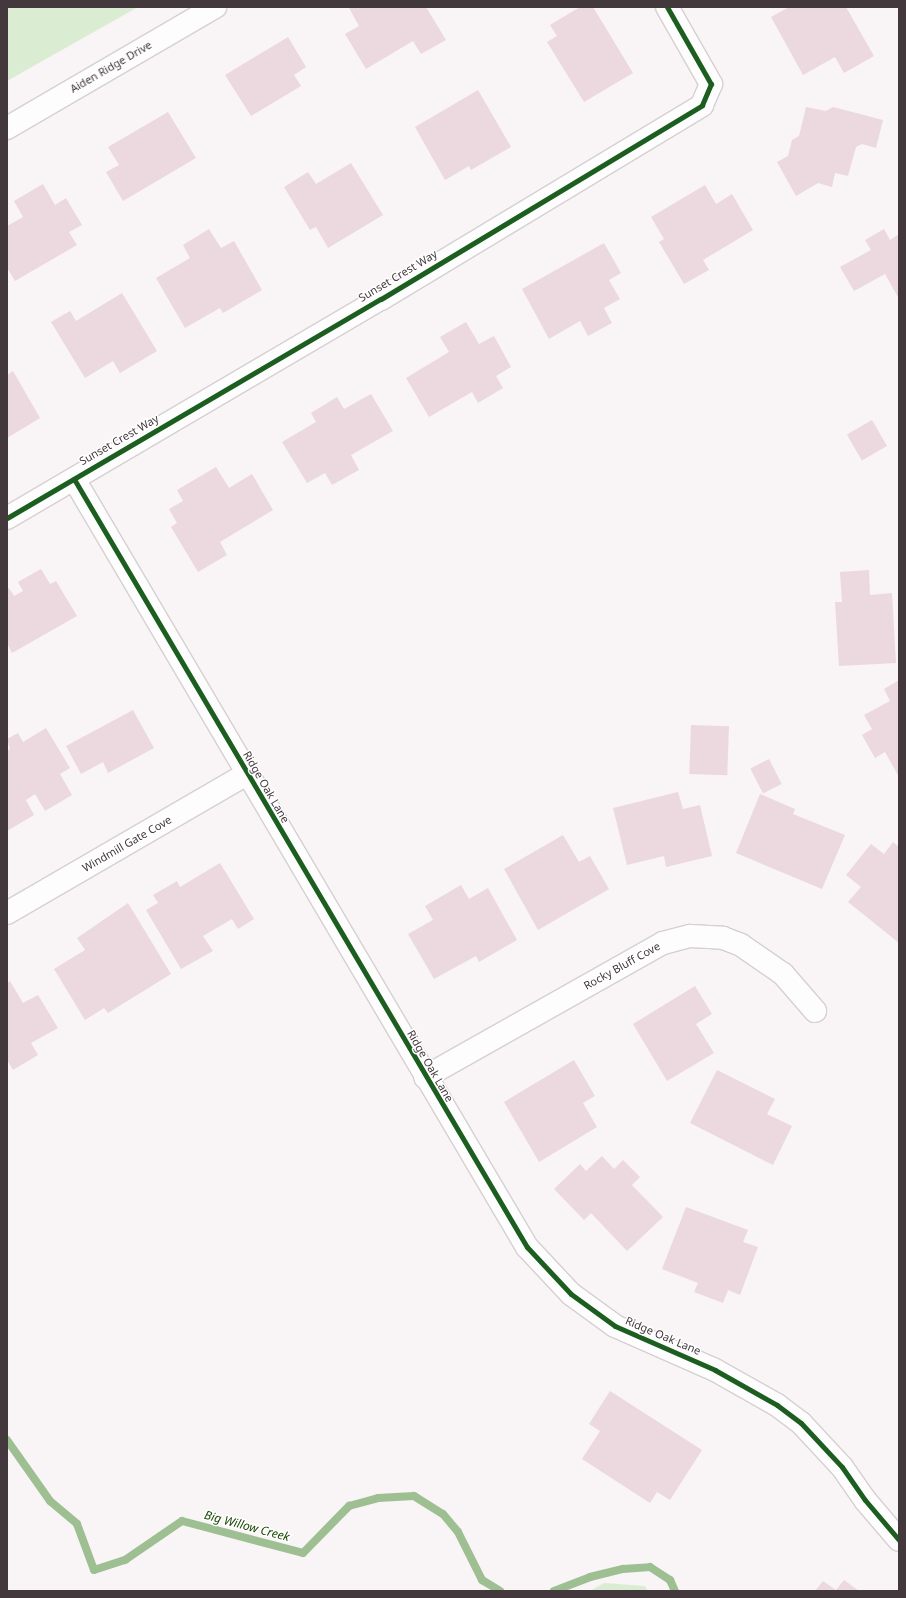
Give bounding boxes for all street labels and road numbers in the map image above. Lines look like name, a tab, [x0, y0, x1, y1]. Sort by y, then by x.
street label: Aiden Ridge Drive	[68, 38, 154, 96]
street label: Sunset Crest Way	[356, 247, 440, 305]
street label: Sunset Crest Way	[77, 412, 161, 468]
street label: Ridge Oak Lane	[240, 749, 292, 825]
street label: Windmill Gate Cove	[80, 813, 174, 875]
street label: Rocky Bluff Cove	[581, 939, 663, 993]
street label: Ridge Oak Lane	[404, 1028, 456, 1104]
street label: Ridge Oak Lane	[623, 1314, 703, 1358]

